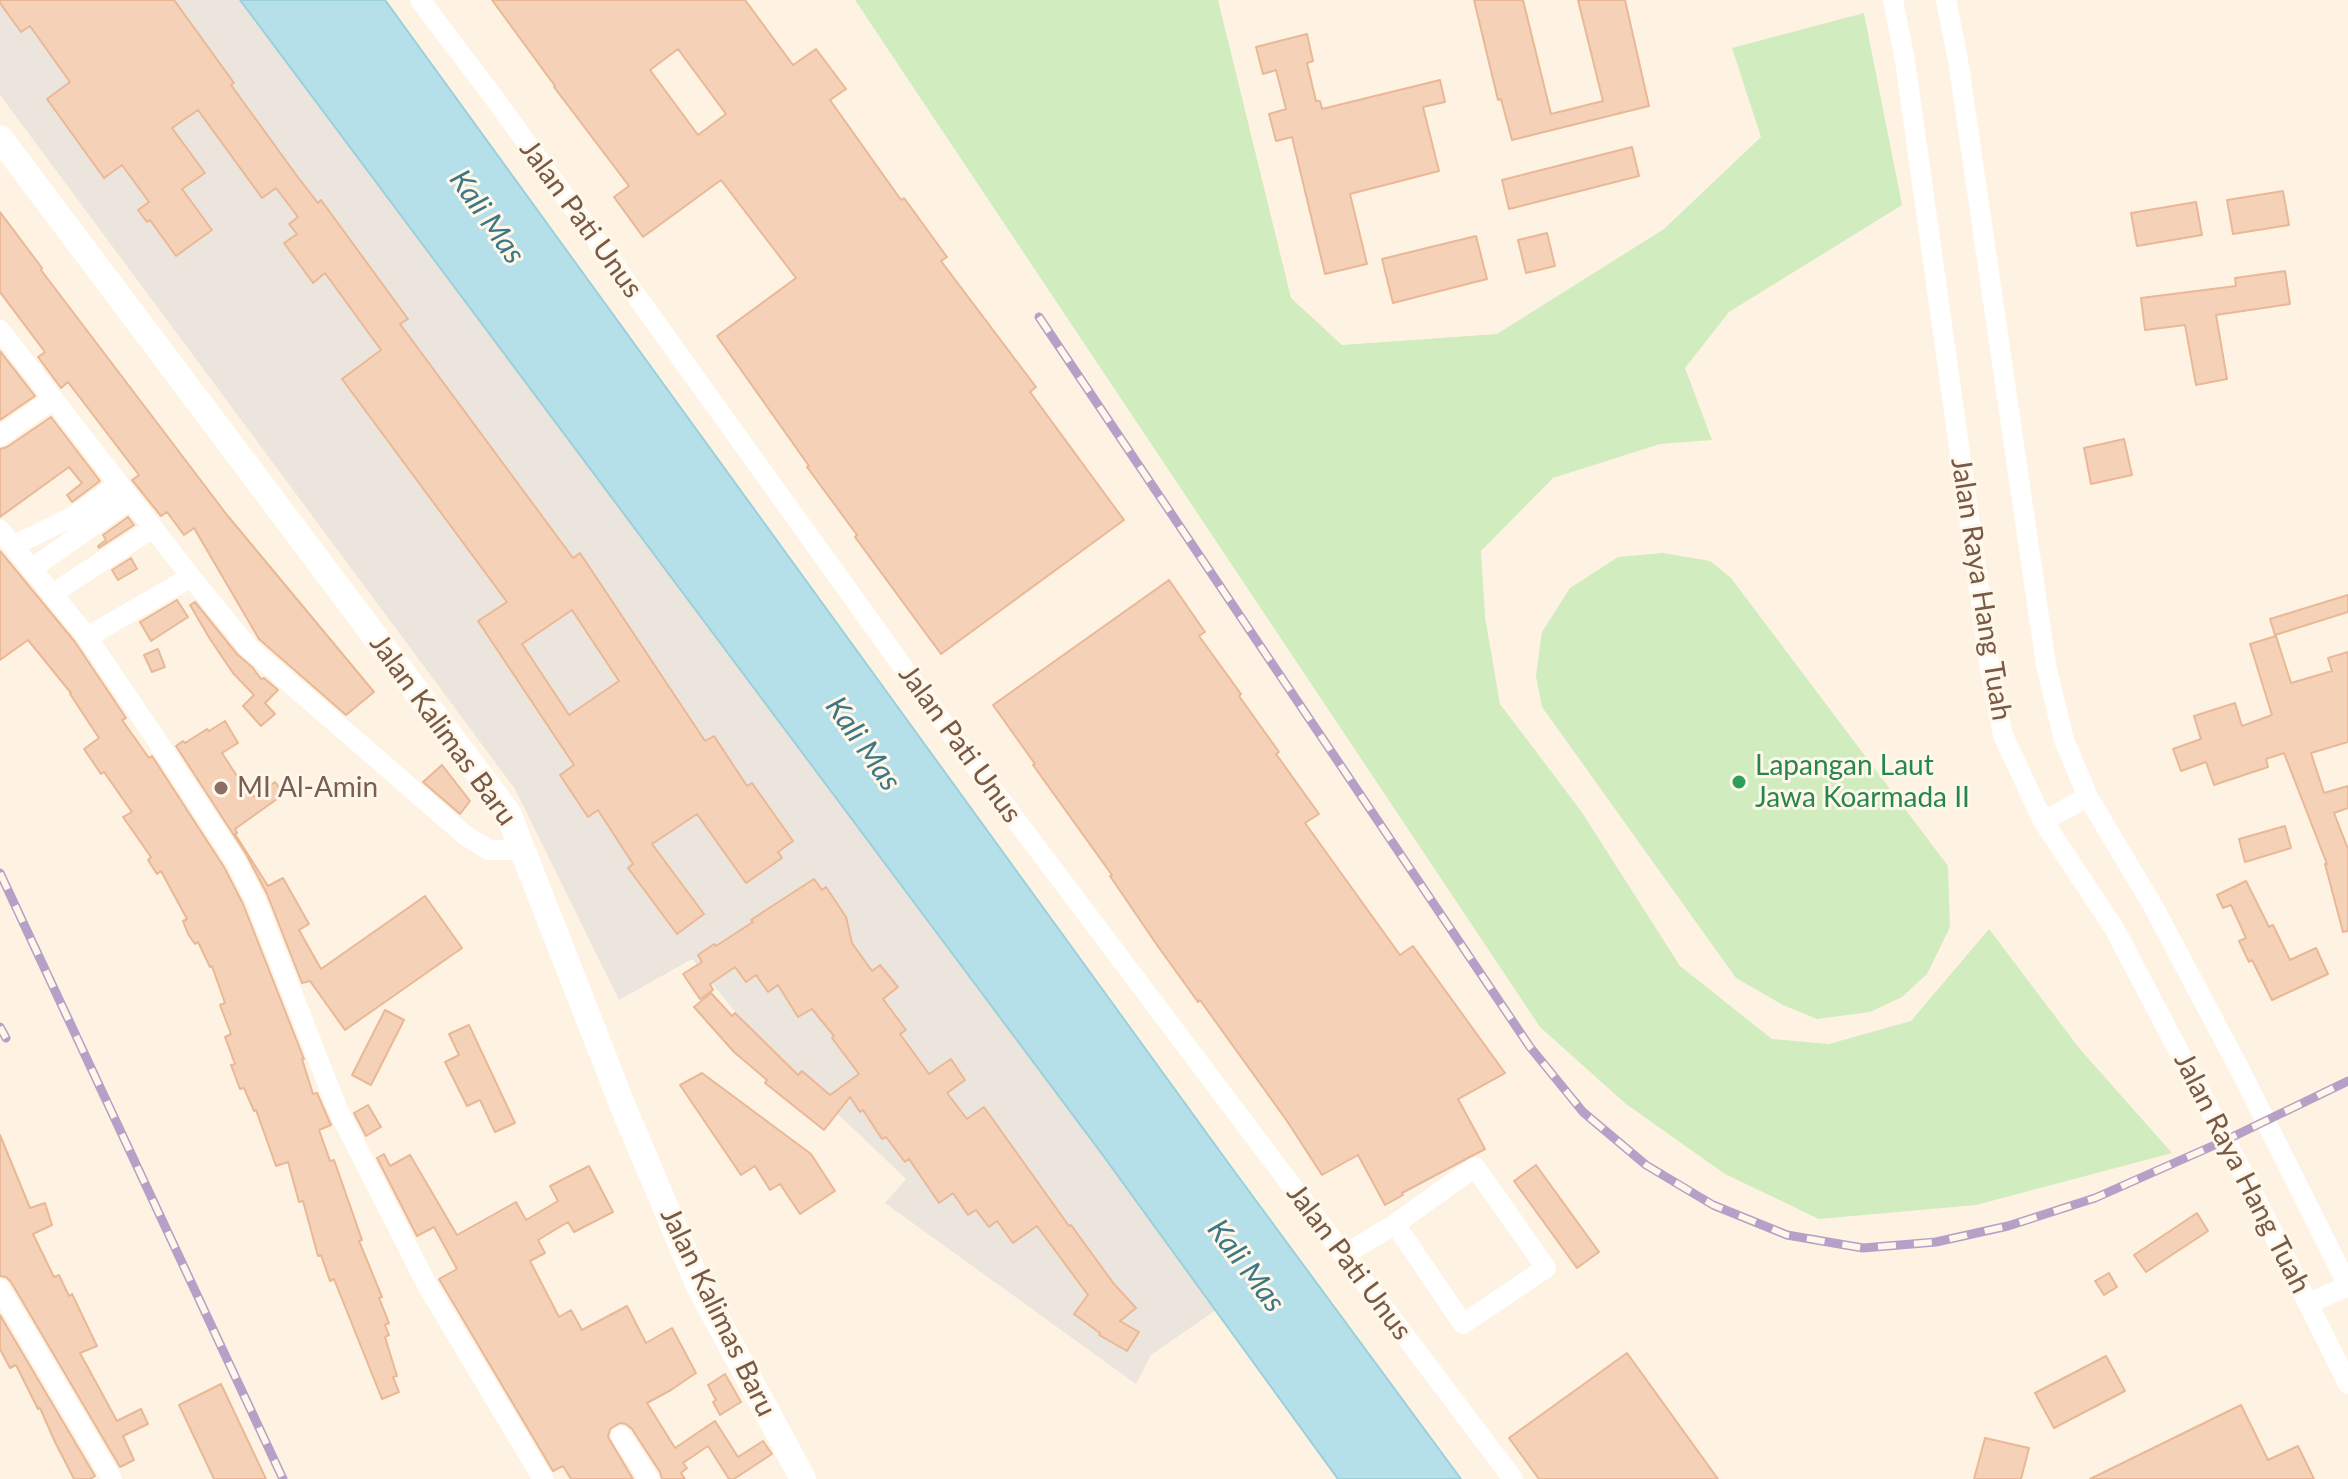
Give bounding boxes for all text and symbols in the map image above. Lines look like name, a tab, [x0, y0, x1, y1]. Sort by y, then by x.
street label: Jalan Pati Unus	[513, 134, 649, 304]
water label: Kali Mas	[442, 163, 532, 271]
street label: Jalan Raya Hang Tuah	[1944, 455, 2018, 723]
street label: Jalan Kalimas Baru	[362, 628, 524, 832]
street label: Jalan Pati Unus	[892, 659, 1028, 829]
water label: Kali Mas	[818, 690, 908, 798]
place label: Lapangan Laut Jawa Koarmada II	[1755, 749, 1970, 815]
place label: MI Al-Amin	[237, 771, 378, 805]
marker: Lapangan Laut Jawa Koarmada II	[1730, 773, 1748, 791]
marker: MI Al-Amin	[212, 779, 230, 797]
street label: Jalan Raya Hang Tuah	[2167, 1047, 2317, 1299]
street label: Jalan Pati Unus	[1279, 1177, 1419, 1347]
street label: Jalan Kalimas Baru	[653, 1202, 783, 1422]
water label: Kali Mas	[1200, 1213, 1292, 1319]

